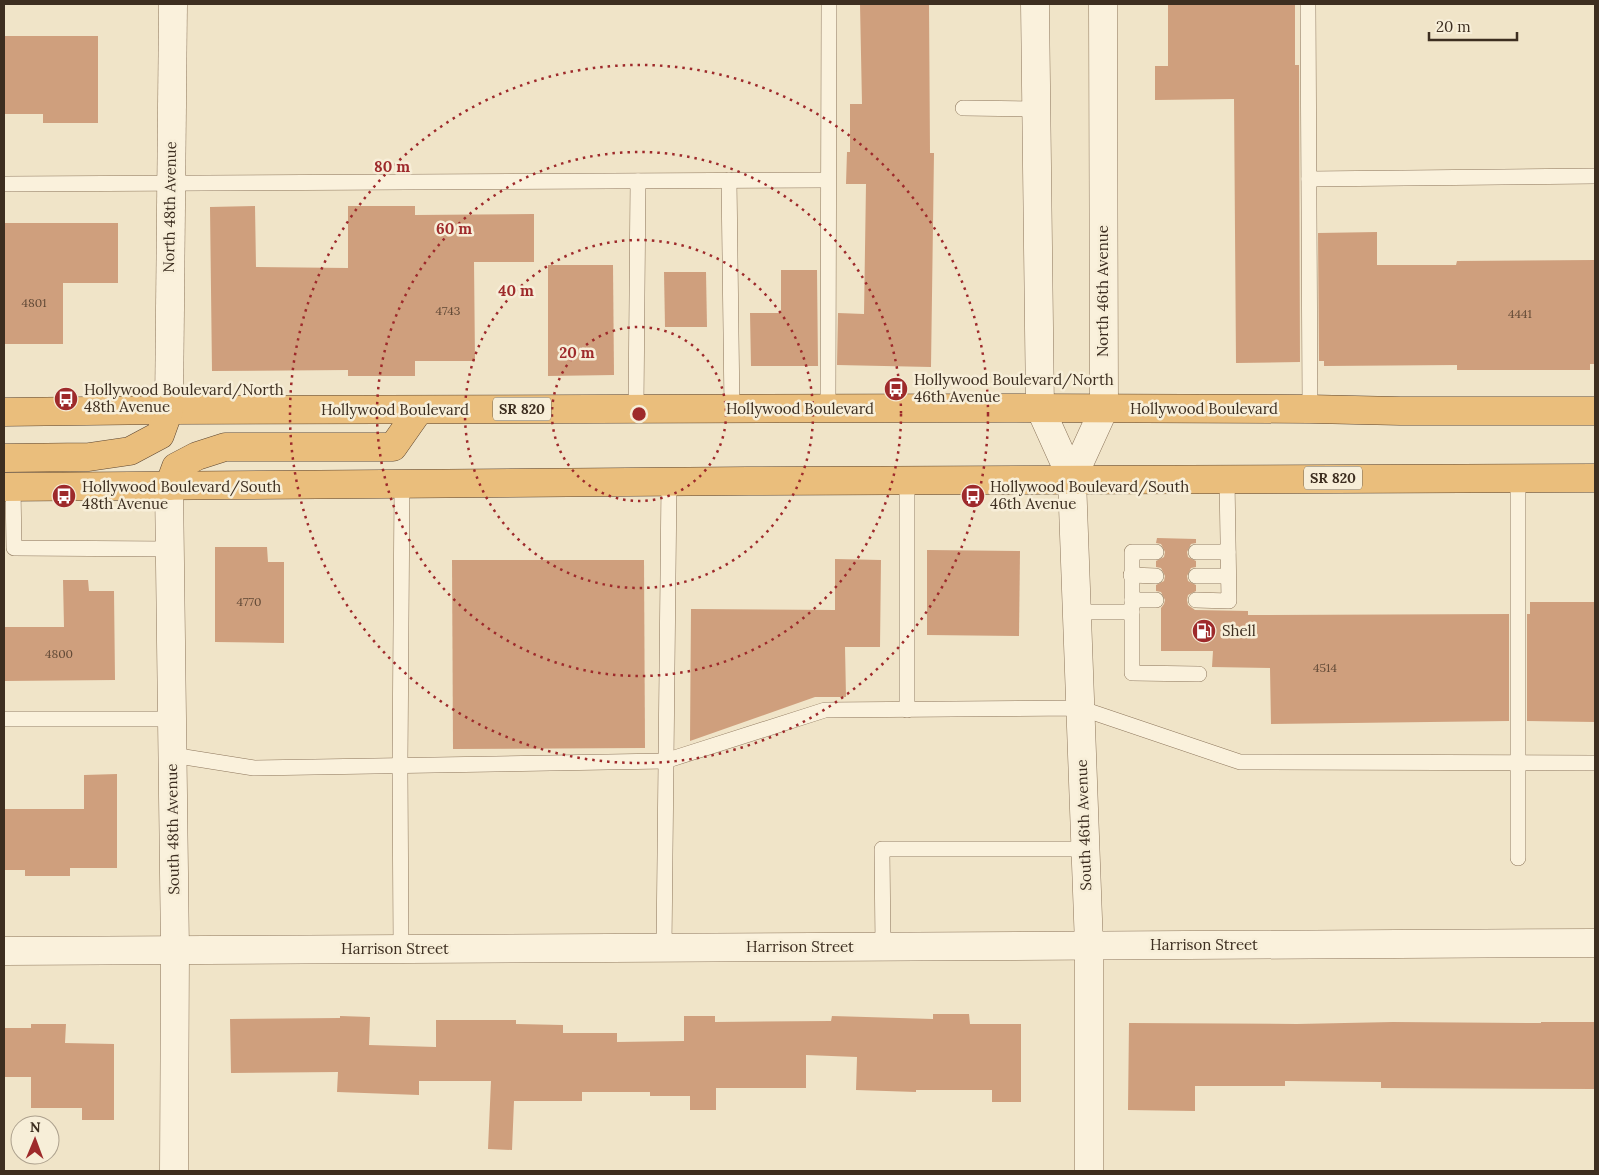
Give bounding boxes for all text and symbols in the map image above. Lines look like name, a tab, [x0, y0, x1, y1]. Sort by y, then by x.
scale bar	[1429, 10, 1516, 42]
text: 20 m	[1436, 17, 1471, 36]
street label: North 48th Avenue	[159, 141, 180, 273]
text: 80 m	[374, 157, 410, 176]
text: 60 m	[436, 219, 472, 238]
street label: North 46th Avenue	[1093, 225, 1112, 357]
text: 40 m	[498, 281, 534, 300]
house number: 4801	[21, 295, 47, 310]
house number: 4743	[435, 303, 461, 318]
house number: 4441	[1508, 306, 1532, 321]
text: 20 m	[559, 343, 595, 362]
place label: Hollywood Boulevard/North 46th Avenue	[914, 370, 1114, 406]
bus stop icon: Hollywood Boulevard/North 46th Avenue	[883, 376, 909, 402]
place label: Hollywood Boulevard/North 48th Avenue	[84, 380, 284, 416]
bus stop icon: Hollywood Boulevard/North 48th Avenue	[53, 386, 79, 412]
road number: SR 820	[493, 398, 551, 420]
street label: Hollywood Boulevard	[726, 399, 874, 418]
street label: Hollywood Boulevard	[1130, 399, 1278, 418]
street label: Hollywood Boulevard	[321, 400, 469, 419]
centre of rings	[630, 405, 648, 423]
road number: SR 820	[1304, 466, 1362, 489]
place label: Hollywood Boulevard/South 48th Avenue	[82, 477, 281, 513]
place label: Hollywood Boulevard/South 46th Avenue	[990, 477, 1189, 513]
bus stop icon: Hollywood Boulevard/South 48th Avenue	[51, 483, 77, 509]
bus stop icon: Hollywood Boulevard/South 46th Avenue	[960, 483, 986, 509]
house number: 4770	[236, 594, 262, 609]
fuel station icon: Shell	[1191, 618, 1217, 644]
place label: Shell	[1222, 621, 1256, 640]
house number: 4800	[45, 646, 73, 661]
house number: 4514	[1313, 660, 1337, 675]
street label: South 46th Avenue	[1072, 759, 1095, 891]
street label: South 48th Avenue	[162, 763, 183, 895]
street label: Harrison Street	[1150, 935, 1258, 954]
street label: Harrison Street	[746, 937, 854, 956]
street label: Harrison Street	[341, 939, 449, 958]
north arrow	[10, 1115, 60, 1165]
text: N	[30, 1118, 41, 1136]

